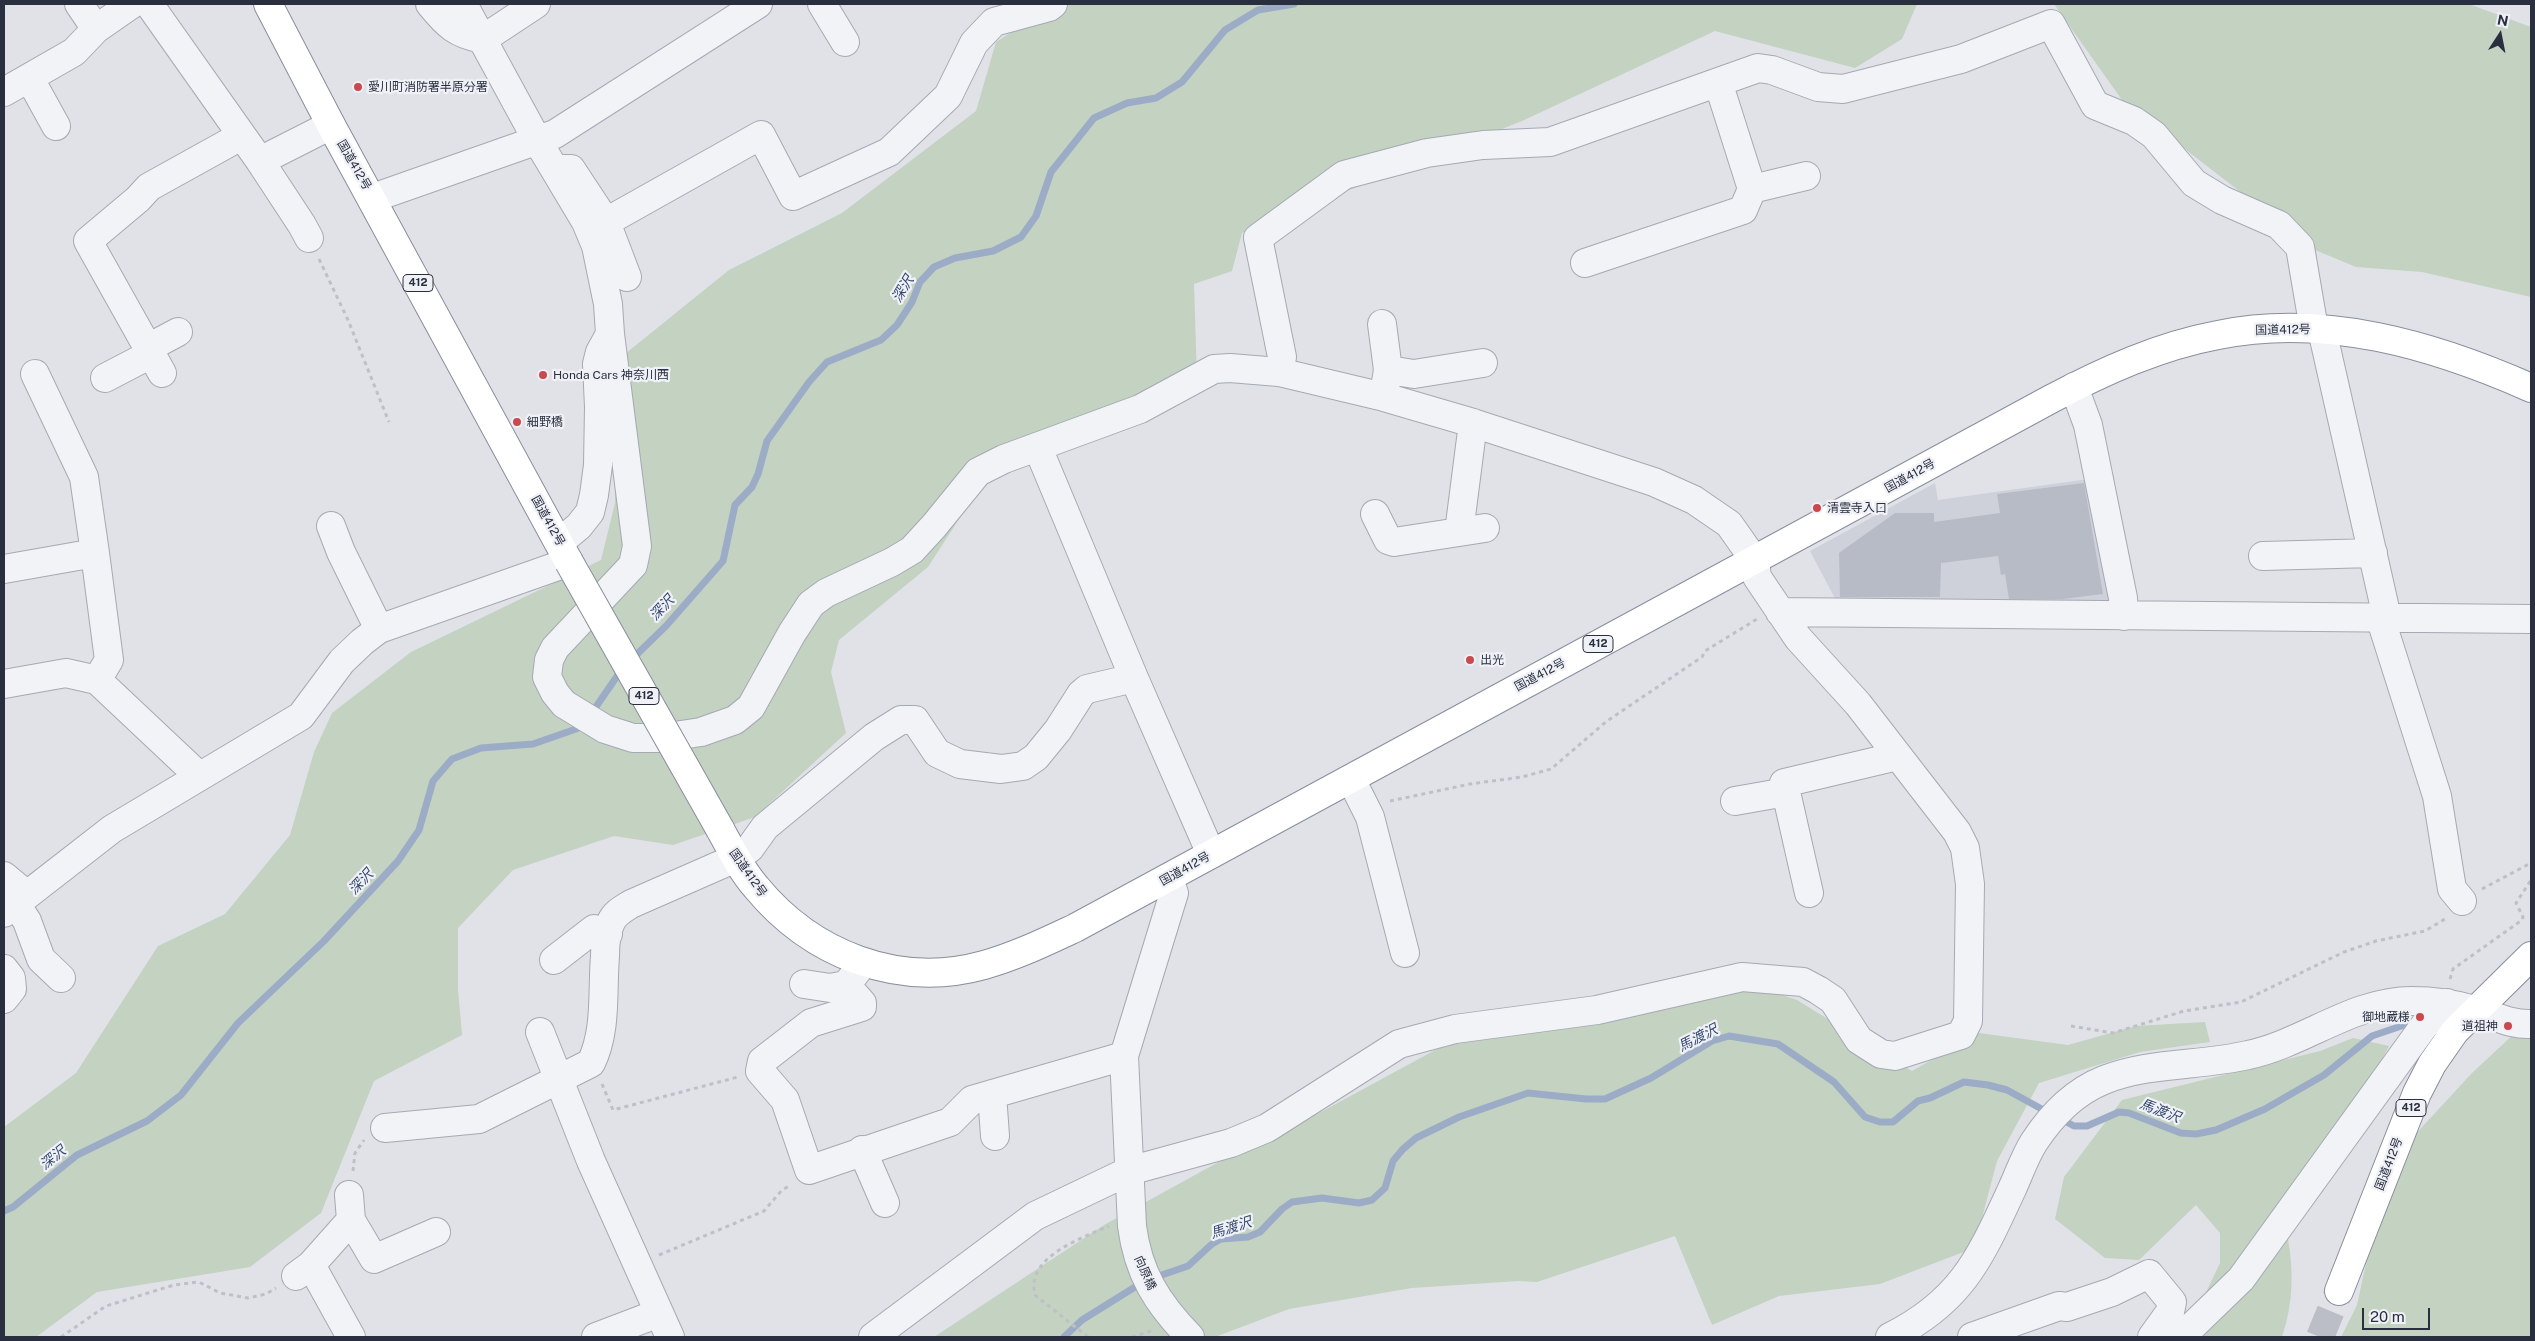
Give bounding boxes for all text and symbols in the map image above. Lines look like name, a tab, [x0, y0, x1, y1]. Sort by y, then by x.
north arrow	[2475, 10, 2525, 60]
text: N	[2496, 11, 2510, 29]
place label: 愛川町消防署半原分署	[368, 80, 488, 94]
marker: 愛川町消防署半原分署	[352, 81, 364, 93]
street label: 国道412号	[334, 137, 374, 193]
water label: 深沢	[889, 273, 917, 305]
road number: 412	[403, 274, 433, 292]
street label: 国道412号	[2255, 322, 2311, 338]
place label: Honda Cars 神奈川西	[553, 368, 669, 382]
marker: Honda Cars 神奈川西	[537, 369, 549, 381]
place label: 細野橋	[527, 415, 563, 429]
marker: 細野橋	[511, 416, 523, 428]
street label: 国道412号	[1882, 456, 1938, 496]
street label: 国道412号	[528, 493, 568, 549]
place label: 清雲寺入口	[1827, 501, 1887, 515]
marker: 清雲寺入口	[1811, 502, 1823, 514]
water label: 深沢	[646, 592, 678, 624]
road number: 412	[1583, 636, 1613, 652]
place label: 出光	[1480, 653, 1504, 667]
marker: 出光	[1464, 654, 1476, 666]
street label: 国道412号	[1512, 656, 1568, 694]
road number: 412	[629, 688, 659, 704]
street label: 国道412号	[726, 846, 770, 900]
street label: 国道412号	[1157, 849, 1213, 889]
water label: 深沢	[345, 866, 377, 898]
place label: 御地蔵様	[2362, 1010, 2410, 1024]
marker: 御地蔵様	[2414, 1011, 2426, 1023]
place label: 道祖神	[2462, 1019, 2498, 1033]
marker: 道祖神	[2502, 1020, 2514, 1032]
water label: 馬渡沢	[1675, 1021, 1721, 1055]
water label: 馬渡沢	[2137, 1096, 2183, 1126]
road number: 412	[2396, 1100, 2426, 1116]
street label: 国道412号	[2372, 1135, 2406, 1193]
water label: 深沢	[37, 1143, 69, 1173]
water label: 馬渡沢	[1208, 1214, 1254, 1242]
street label: 向原橋	[1131, 1254, 1159, 1292]
scale bar	[2365, 1298, 2432, 1330]
text: 20 m	[2370, 1308, 2405, 1325]

